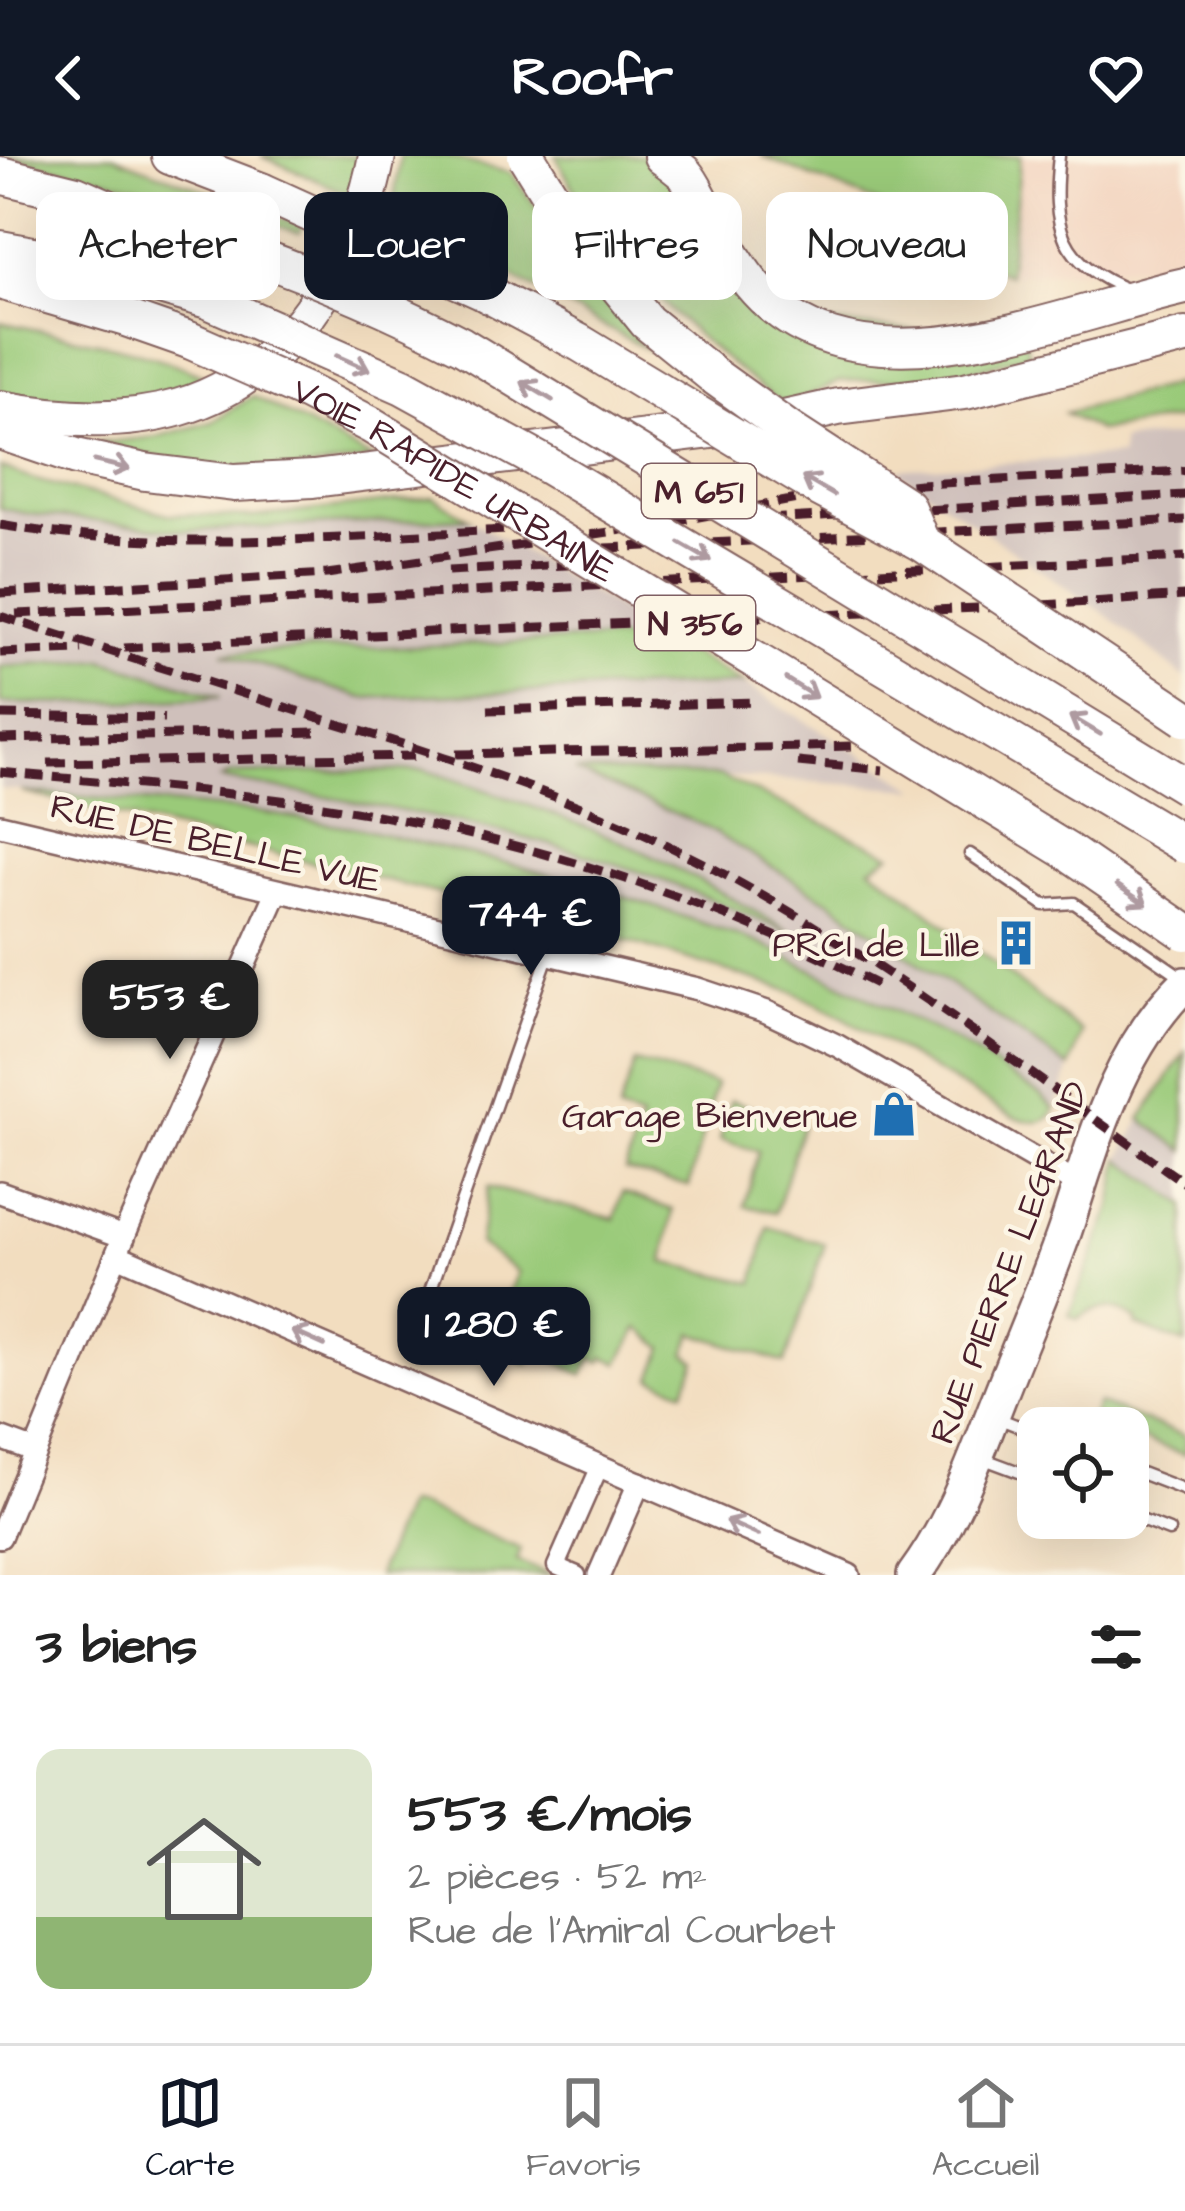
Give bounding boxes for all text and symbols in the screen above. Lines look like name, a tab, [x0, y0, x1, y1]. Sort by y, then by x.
text: Roofr	[512, 41, 673, 116]
icon: back	[36, 45, 102, 111]
icon: heart	[1083, 45, 1149, 111]
chip: Acheter	[36, 192, 280, 300]
chip: Louer	[304, 192, 508, 300]
chip: Filtres	[532, 192, 742, 300]
chip: Nouveau	[766, 192, 1008, 300]
one-way arrow	[335, 354, 371, 376]
street label: VOIE RAPIDE URBAINE	[284, 366, 624, 597]
one-way arrow	[521, 379, 555, 403]
one-way arrow	[92, 455, 130, 478]
road number: M 651	[642, 464, 756, 518]
one-way arrow	[801, 473, 836, 497]
one-way arrow	[677, 540, 711, 564]
road number: N 356	[635, 596, 755, 650]
one-way arrow	[783, 676, 817, 701]
one-way arrow	[1069, 713, 1103, 737]
street label: RUE DE BELLE VUE	[45, 782, 385, 907]
pin: 744 €	[447, 876, 615, 978]
one-way arrow	[1115, 882, 1149, 907]
text: 744 €	[469, 888, 593, 942]
building icon: PRCI de Lille	[991, 918, 1041, 968]
place label: PRCI de Lille	[773, 920, 980, 971]
pin: 553 €	[86, 960, 254, 1062]
text: 553 €	[109, 972, 231, 1026]
street label: RUE PIERRE LEGRAND	[918, 1074, 1103, 1451]
shop icon: Garage Bienvenue	[869, 1089, 919, 1139]
place label: Garage Bienvenue	[562, 1091, 858, 1143]
pin: 1 280 €	[383, 1287, 605, 1389]
text: 1 280 €	[424, 1299, 564, 1353]
one-way arrow	[290, 1326, 326, 1348]
map controls	[1017, 1407, 1149, 1539]
button: locate	[1017, 1407, 1149, 1539]
one-way arrow	[725, 1516, 761, 1538]
text: 3 biens	[36, 1612, 197, 1683]
icon: filters	[1083, 1614, 1149, 1680]
text: 553 €/mois	[408, 1780, 692, 1851]
icon: home	[132, 1797, 276, 1941]
text: 2 pièces · 52 m²	[408, 1851, 707, 1905]
text: Rue de l'Amiral Courbet	[408, 1905, 835, 1959]
tab: Carte	[145, 2070, 235, 2188]
tab: Favoris	[526, 2070, 641, 2188]
tab: Accueil	[932, 2070, 1040, 2188]

